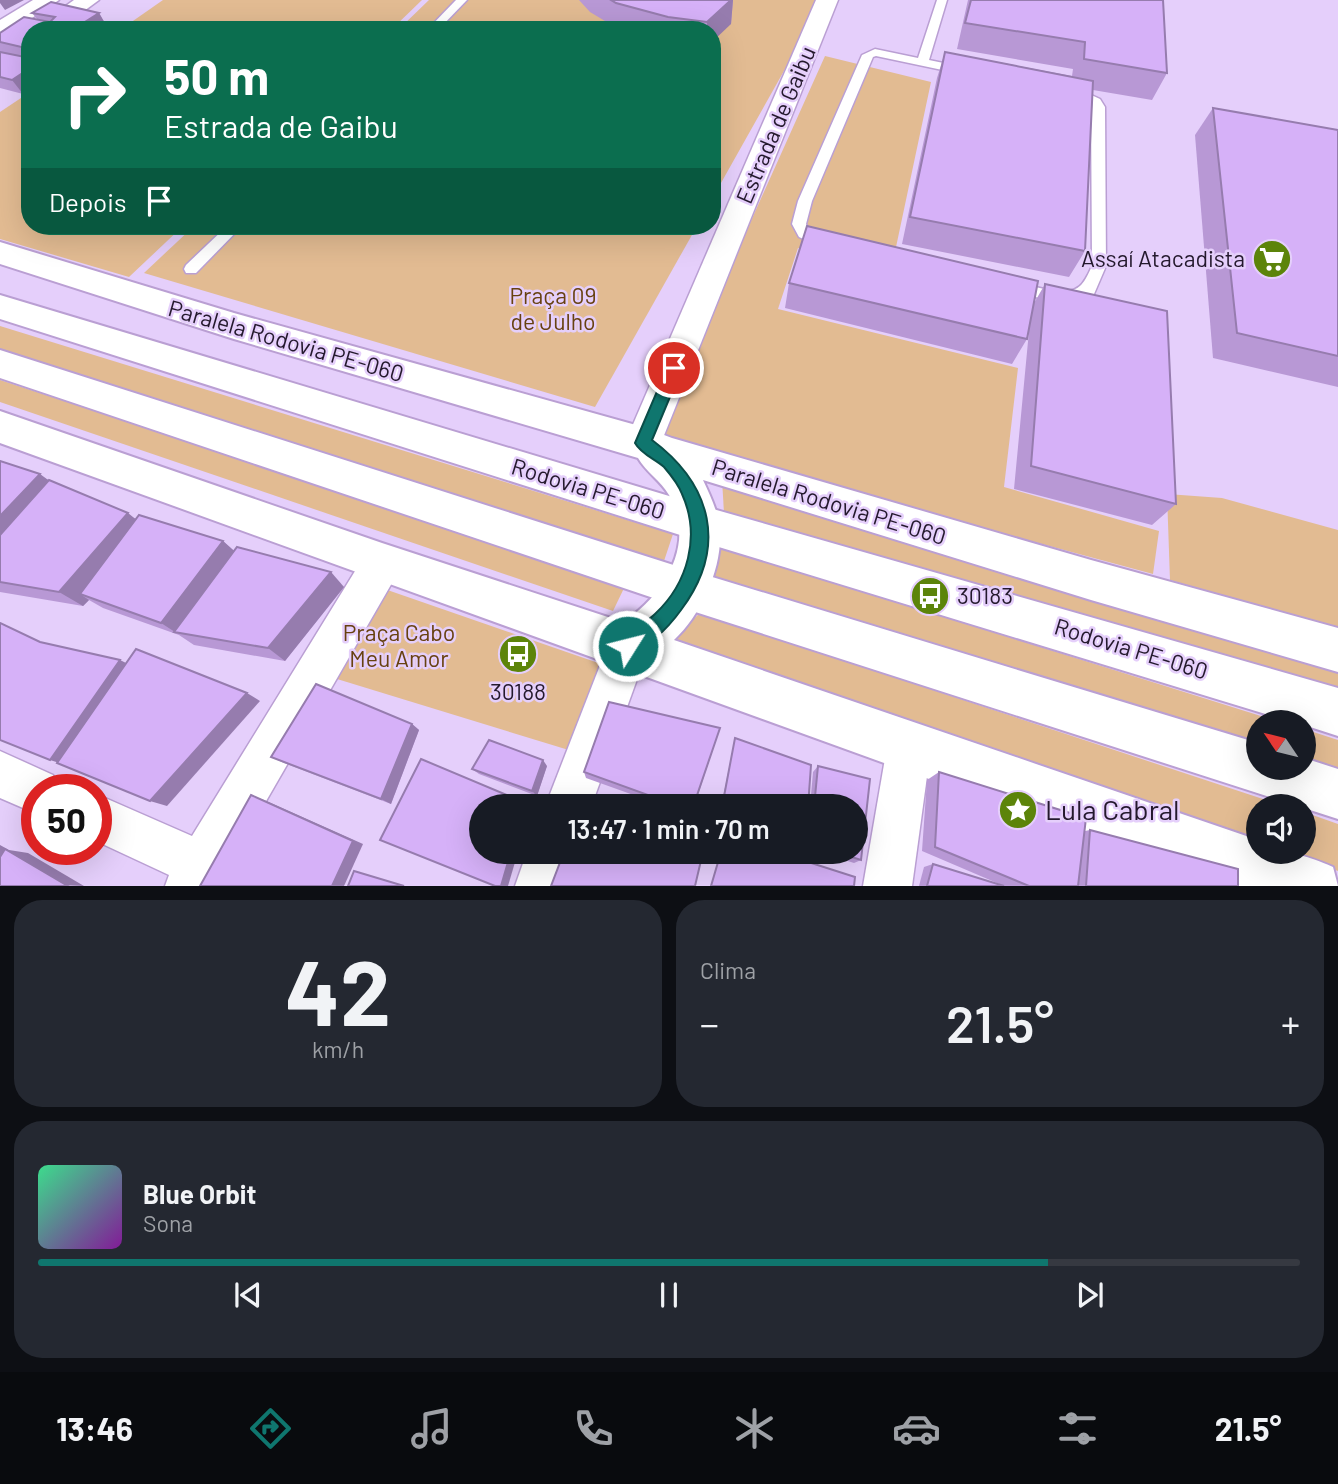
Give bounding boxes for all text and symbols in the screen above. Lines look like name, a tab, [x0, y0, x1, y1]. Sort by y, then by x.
street label: Estrada de Gaibu	[729, 42, 821, 207]
text: 50 m	[164, 46, 269, 105]
icon: right	[49, 49, 140, 140]
text: Estrada de Gaibu	[164, 106, 398, 144]
icon: arrive	[140, 182, 178, 220]
text: Depois	[49, 186, 126, 217]
supermarket icon: Assaí Atacadista	[1251, 238, 1293, 280]
place label: Assaí Atacadista	[1081, 244, 1245, 272]
park label: Praça 09 de Julho	[510, 281, 597, 335]
street label: Paralela Rodovia PE-060	[165, 293, 407, 387]
pin	[644, 338, 704, 398]
icon: arrive	[655, 349, 693, 387]
street label: Rodovia PE-060	[508, 451, 668, 525]
street label: Paralela Rodovia PE-060	[709, 452, 950, 550]
bus stop icon: 30183	[909, 575, 951, 617]
place label: 30183	[957, 581, 1013, 609]
position arrow	[591, 609, 665, 683]
street label: Rodovia PE-060	[1051, 611, 1211, 685]
park label: Praça Cabo Meu Amor	[343, 618, 455, 672]
bus stop icon: 30188	[497, 633, 539, 675]
place label: 30188	[490, 677, 546, 705]
north arrow	[1246, 710, 1316, 780]
map controls	[1246, 710, 1316, 864]
speed limit sign: 50	[21, 774, 112, 865]
place icon: Lula Cabral	[997, 789, 1039, 831]
place label: Lula Cabral	[1045, 792, 1180, 826]
button: sound	[1246, 794, 1316, 864]
text: 13:47 · 1 min · 70 m	[567, 813, 770, 844]
text: 42	[285, 935, 391, 1044]
text: Clima	[700, 956, 756, 984]
text: 21.5°	[946, 991, 1054, 1053]
text: −	[700, 1000, 719, 1046]
text: +	[1281, 1000, 1300, 1046]
text: km/h	[312, 1035, 364, 1063]
text: Blue Orbit	[143, 1178, 256, 1209]
text: Sona	[143, 1209, 193, 1237]
icon: previous	[229, 1276, 267, 1314]
icon: pause	[650, 1276, 688, 1314]
icon: next	[1071, 1276, 1109, 1314]
icon: directions	[246, 1404, 295, 1453]
icon: music	[407, 1404, 456, 1453]
icon: phone	[569, 1404, 618, 1453]
icon: climate	[730, 1404, 779, 1453]
icon: car	[892, 1404, 941, 1453]
icon: filters	[1053, 1404, 1102, 1453]
text: 13:46	[56, 1409, 133, 1447]
text: 21.5°	[1215, 1409, 1282, 1447]

